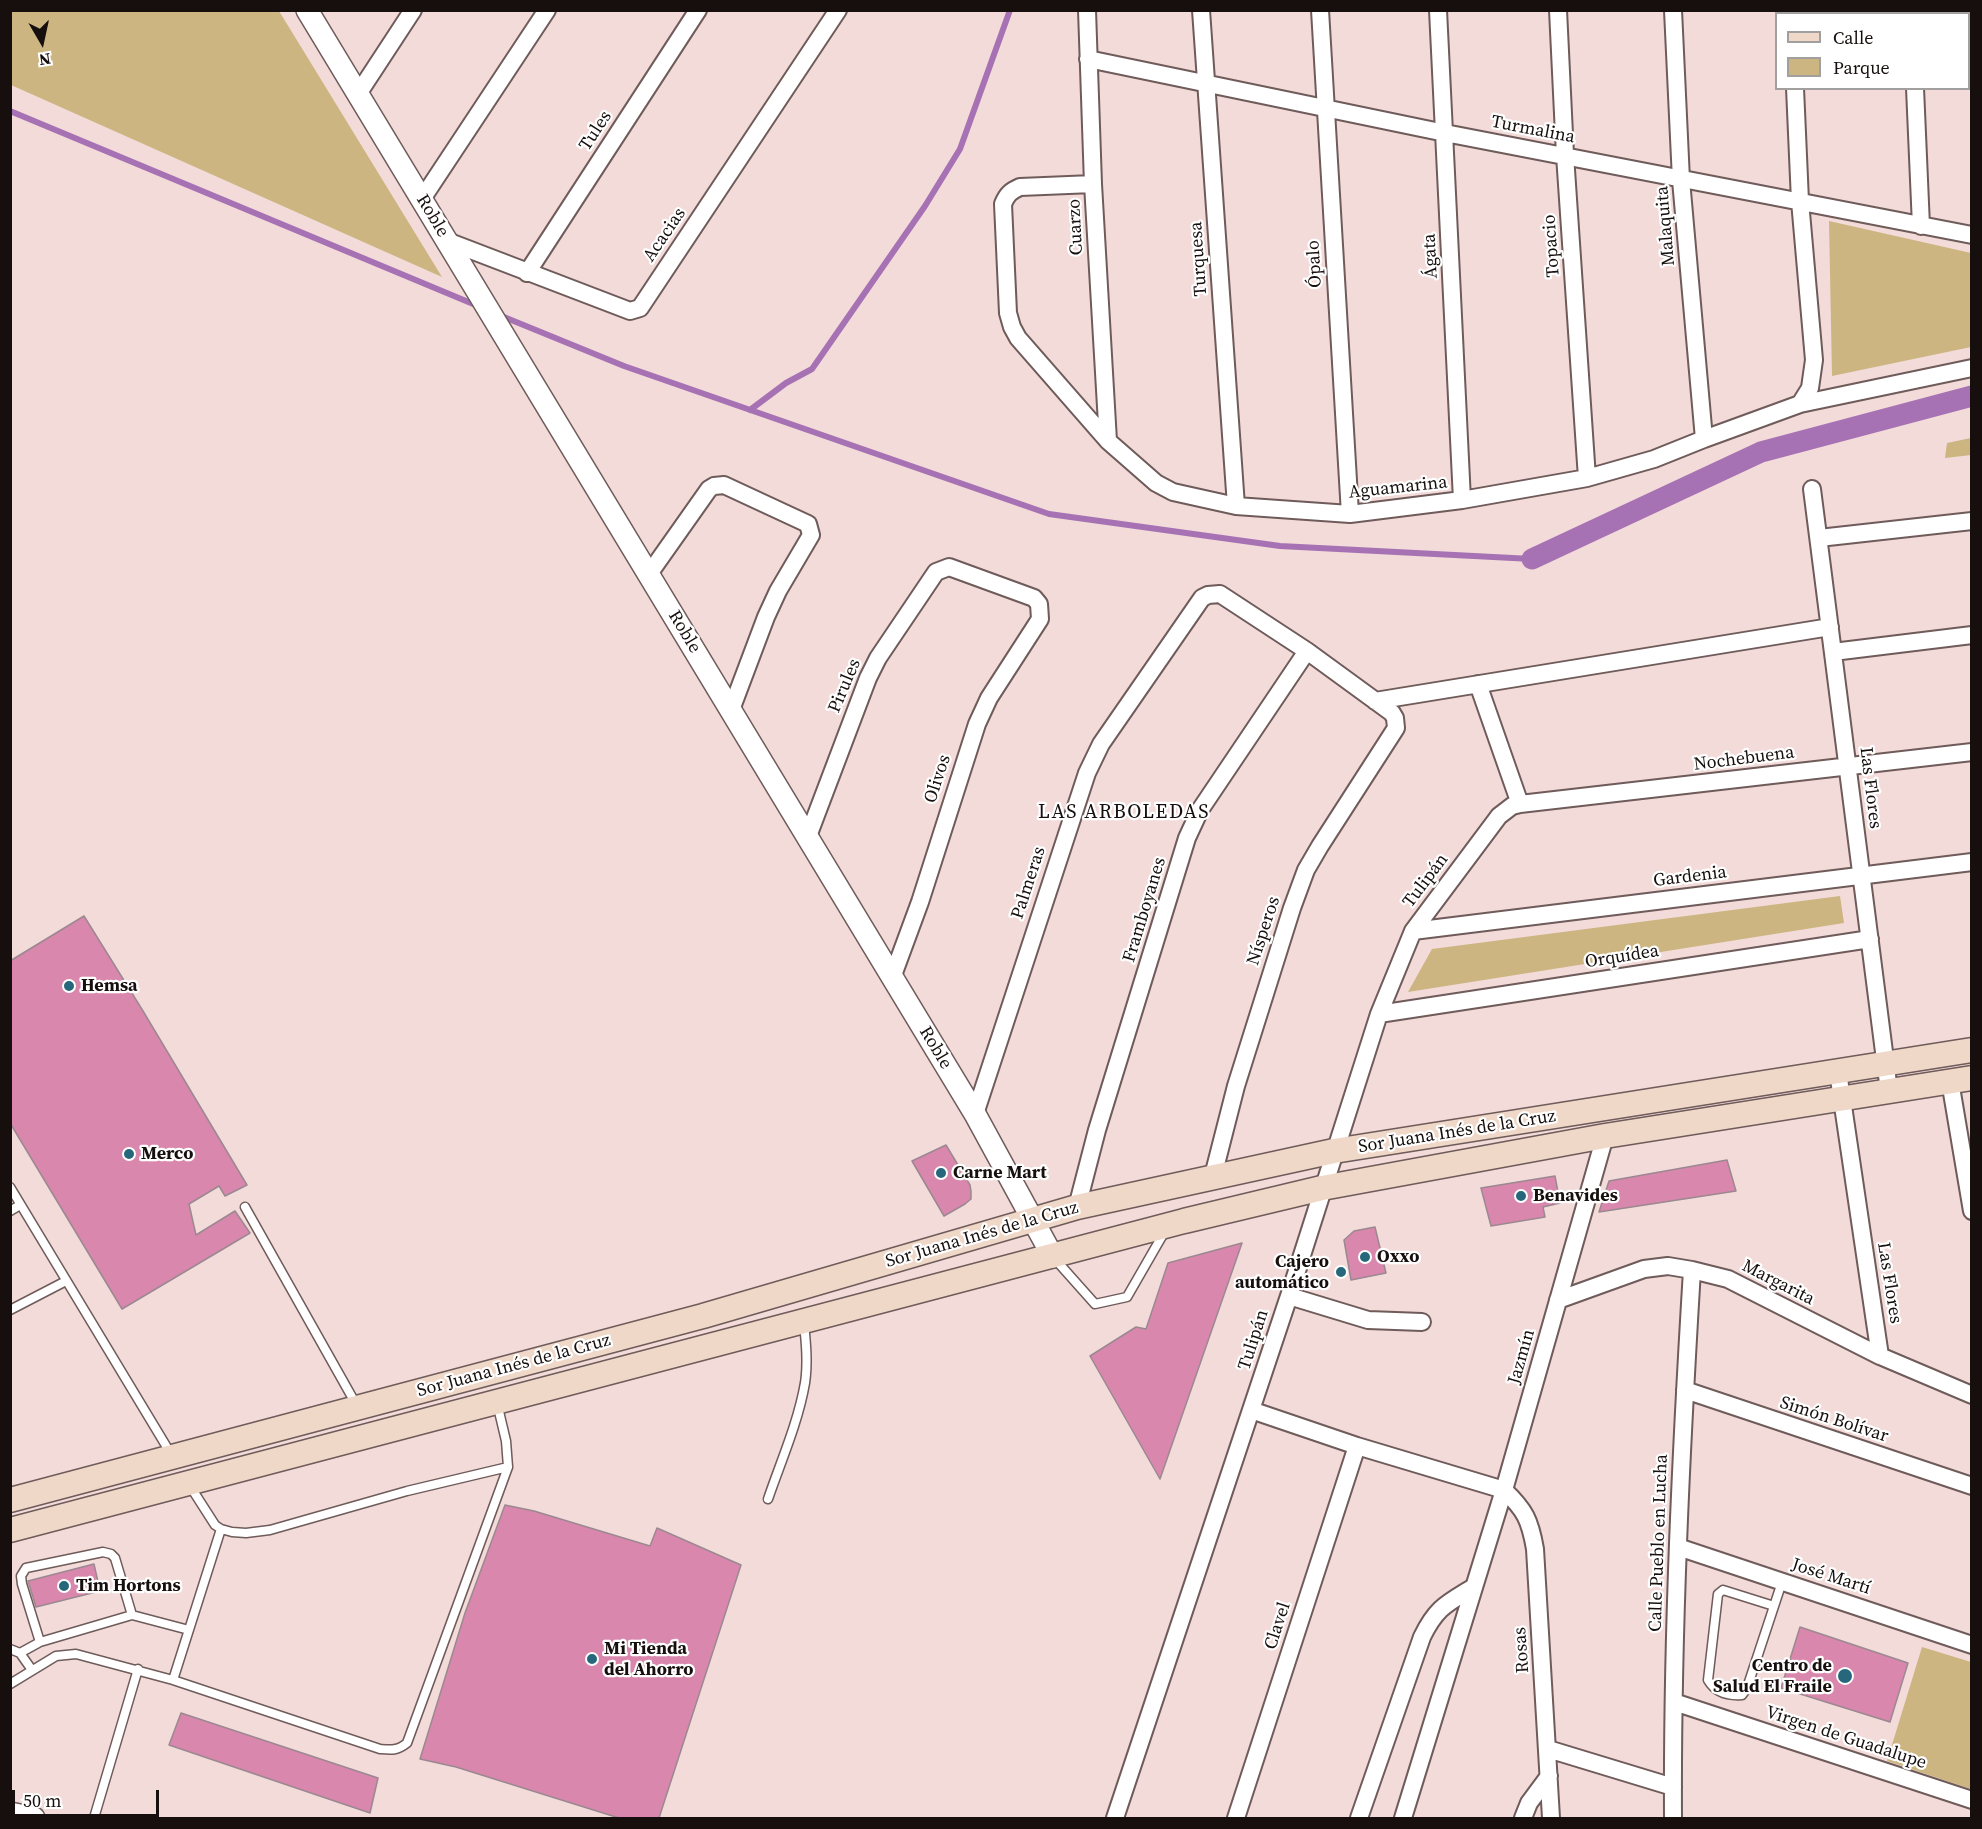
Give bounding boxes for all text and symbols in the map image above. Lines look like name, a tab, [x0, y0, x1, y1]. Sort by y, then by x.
north arrow	[12, 12, 72, 72]
legend	[1775, 12, 1970, 90]
text: Calle	[1833, 25, 1873, 50]
text: N	[37, 48, 52, 72]
text: Parque	[1833, 55, 1890, 80]
street label: Tules	[575, 107, 617, 155]
street label: Turmalina	[1489, 111, 1577, 149]
street label: Malaquita	[1652, 185, 1680, 267]
street label: Roble	[411, 191, 453, 241]
street label: Cuarzo	[1064, 198, 1088, 256]
street label: Acacias	[639, 204, 691, 266]
street label: Topacio	[1539, 214, 1565, 278]
street label: Turquesa	[1186, 221, 1212, 297]
street label: Ágata	[1419, 233, 1443, 279]
street label: Ópalo	[1303, 240, 1327, 288]
street label: Aguamarina	[1348, 472, 1448, 504]
street label: Roble	[663, 607, 705, 657]
street label: Pirules	[824, 656, 866, 716]
street label: Nochebuena	[1693, 742, 1795, 776]
street label: Las Flores	[1854, 746, 1886, 830]
street label: Olivos	[920, 752, 956, 806]
district label: LAS ARBOLEDAS	[1038, 801, 1210, 825]
street label: Palmeras	[1007, 844, 1051, 922]
street label: Tulipán	[1399, 850, 1453, 912]
street label: Framboyanes	[1119, 855, 1171, 965]
street label: Gardenia	[1652, 862, 1728, 892]
street label: Nísperos	[1243, 894, 1285, 968]
street label: Orquídea	[1584, 941, 1660, 973]
place label: Hemsa	[81, 975, 138, 997]
marker: Hemsa	[62, 979, 76, 993]
street label: Roble	[914, 1023, 956, 1073]
street label: Sor Juana Inés de la Cruz	[1357, 1106, 1557, 1158]
place label: Merco	[141, 1143, 193, 1165]
marker: Merco	[122, 1147, 136, 1161]
place label: Carne Mart	[953, 1162, 1047, 1184]
marker: Carne Mart	[934, 1166, 948, 1180]
place label: Benavides	[1533, 1185, 1618, 1207]
marker: Benavides	[1514, 1189, 1528, 1203]
street label: Sor Juana Inés de la Cruz	[883, 1197, 1081, 1273]
street label: Las Flores	[1872, 1241, 1906, 1325]
place label: Oxxo	[1377, 1246, 1419, 1268]
marker: Oxxo	[1358, 1250, 1372, 1264]
place label: Cajero automático	[1235, 1251, 1329, 1294]
street label: Margarita	[1738, 1256, 1818, 1310]
marker: Cajero automático	[1334, 1265, 1348, 1279]
street label: Tulipán	[1234, 1307, 1274, 1373]
street label: Jazmín	[1504, 1327, 1540, 1387]
street label: Sor Juana Inés de la Cruz	[415, 1330, 613, 1402]
street label: Simón Bolívar	[1777, 1392, 1891, 1448]
street label: Calle Pueblo en Lucha	[1645, 1454, 1673, 1632]
street label: José Martí	[1789, 1554, 1873, 1600]
place label: Tim Hortons	[76, 1575, 181, 1597]
marker: Tim Hortons	[57, 1579, 71, 1593]
street label: Clavel	[1260, 1600, 1296, 1652]
street label: Rosas	[1510, 1626, 1534, 1674]
place label: Mi Tienda del Ahorro	[604, 1638, 693, 1680]
marker: Mi Tienda del Ahorro	[585, 1652, 599, 1666]
place label: Centro de Salud El Fraile	[1713, 1655, 1832, 1698]
marker: Centro de Salud El Fraile	[1836, 1667, 1854, 1685]
street label: Virgen de Guadalupe	[1763, 1702, 1929, 1774]
scale bar	[15, 1778, 162, 1816]
text: 50 m	[23, 1788, 61, 1813]

